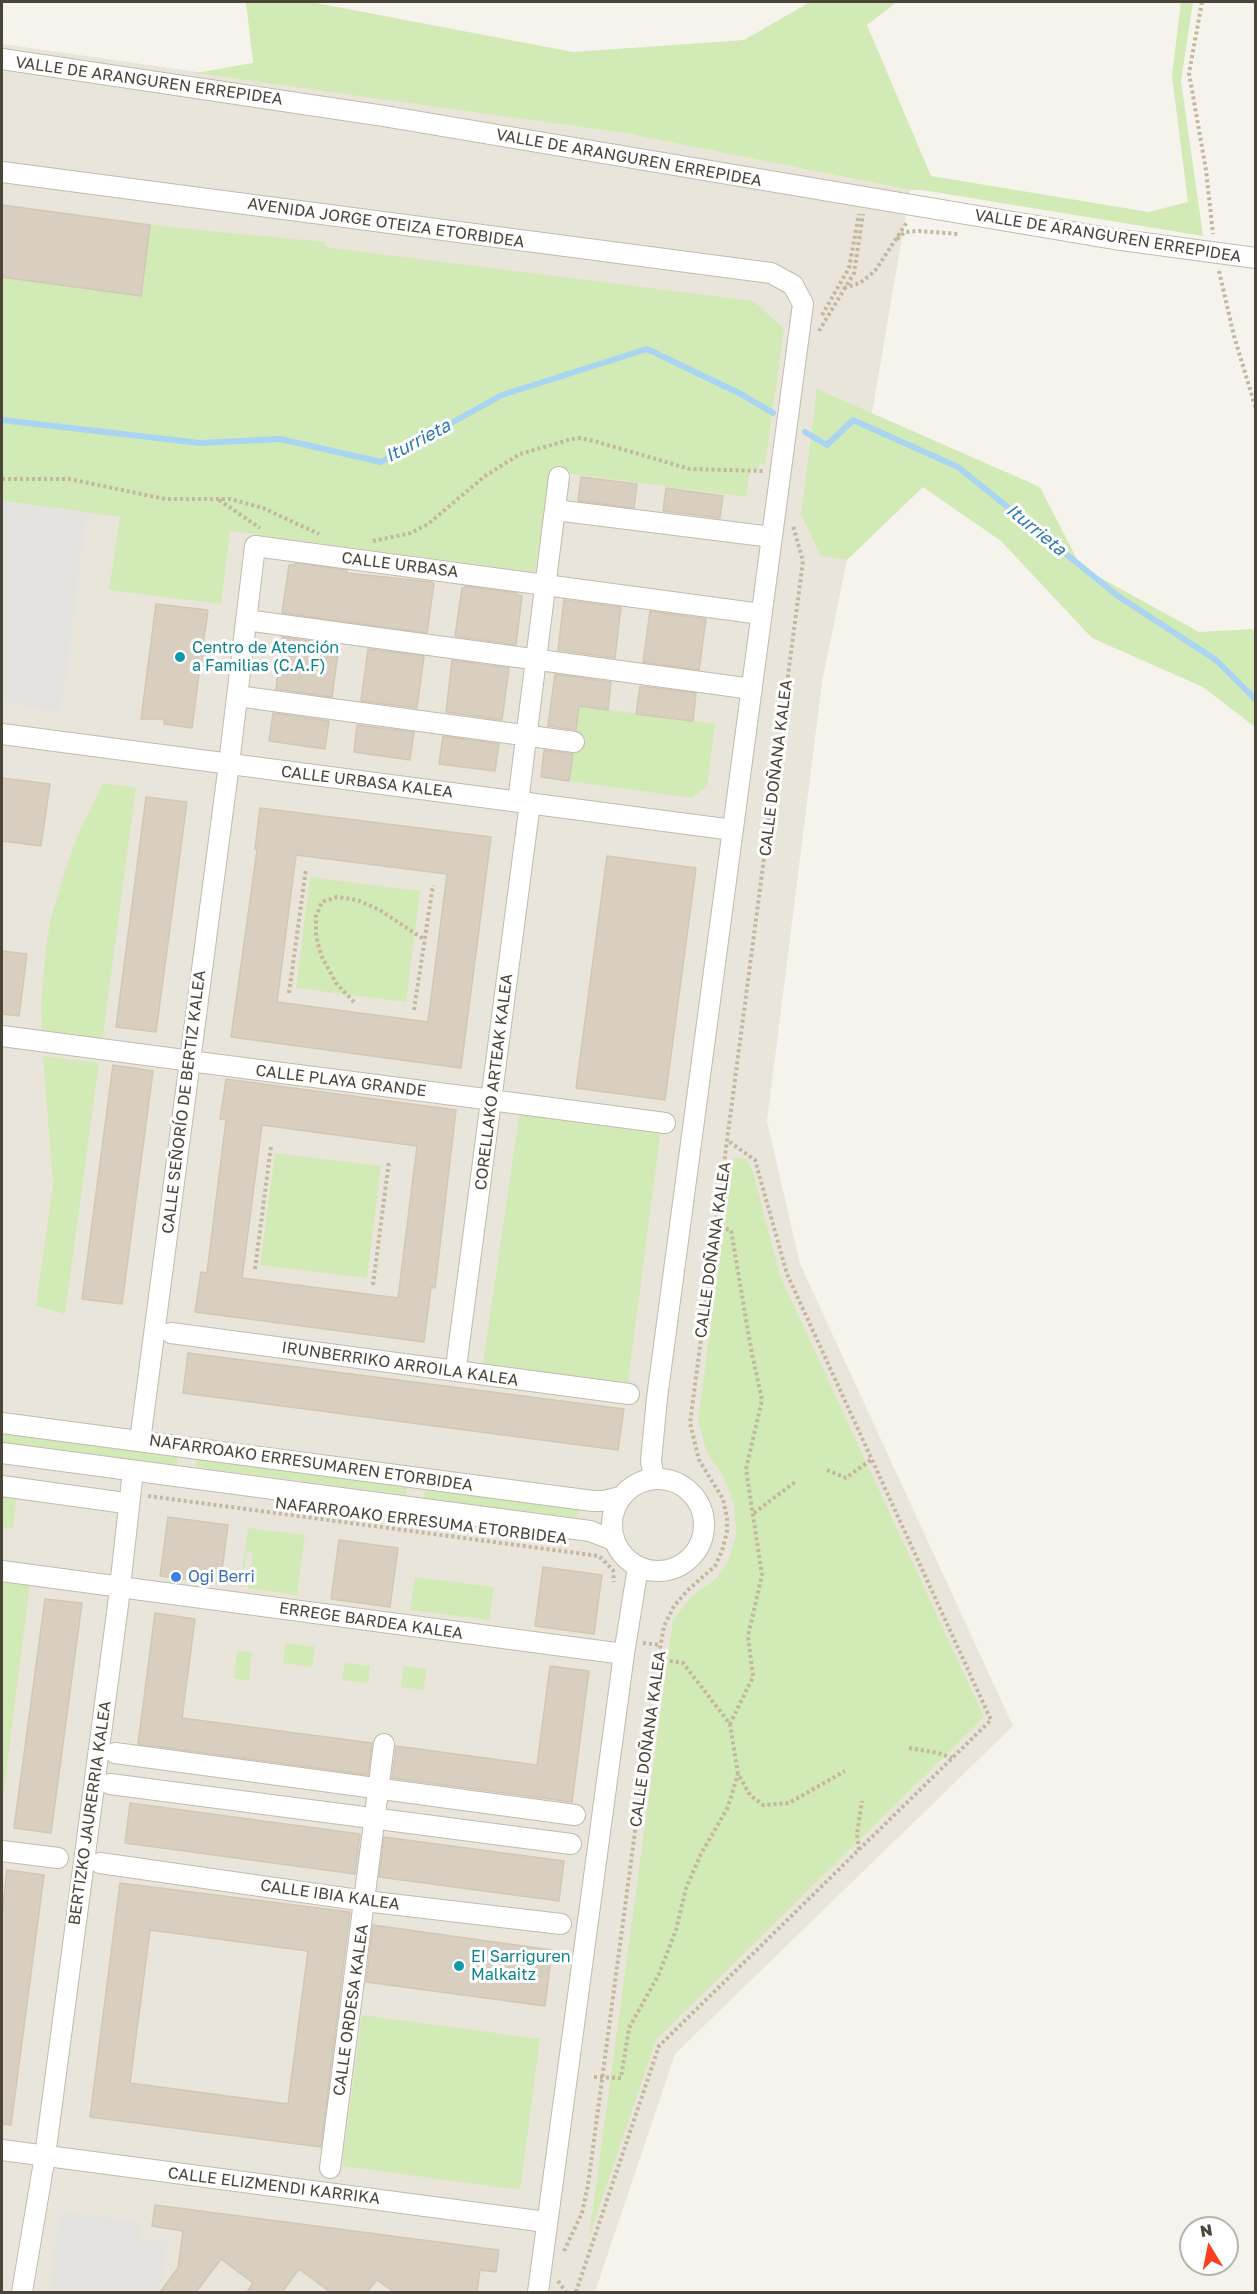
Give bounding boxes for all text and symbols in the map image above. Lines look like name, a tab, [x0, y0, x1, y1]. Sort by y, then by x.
street label: VALLE DE ARANGUREN ERREPIDEA	[14, 53, 284, 109]
street label: VALLE DE ARANGUREN ERREPIDEA	[495, 125, 763, 191]
street label: AVENIDA JORGE OTEIZA ETORBIDEA	[246, 194, 526, 252]
street label: VALLE DE ARANGUREN ERREPIDEA	[973, 205, 1243, 267]
water label: Iturrieta	[382, 415, 454, 467]
water label: Iturrieta	[1002, 499, 1070, 561]
street label: CALLE URBASA	[340, 548, 460, 582]
place label: Centro de Atención a Familias (C.A.F)	[192, 638, 339, 676]
marker: Centro de Atención a Familias (C.A.F)	[173, 650, 187, 664]
street label: CALLE DOÑANA KALEA	[756, 679, 796, 857]
street label: CALLE URBASA KALEA	[280, 762, 454, 802]
street label: CALLE SEÑORÍO DE BERTIZ KALEA	[158, 969, 210, 1235]
street label: CORELLAKO ARTEAK KALEA	[471, 973, 517, 1191]
street label: CALLE PLAYA GRANDE	[255, 1061, 427, 1101]
street label: CALLE DOÑANA KALEA	[691, 1161, 735, 1339]
street label: IRUNBERRIKO ARROILA KALEA	[280, 1338, 520, 1390]
street label: NAFARROAKO ERRESUMAREN ETORBIDEA	[148, 1431, 474, 1495]
street label: NAFARROAKO ERRESUMA ETORBIDEA	[274, 1494, 568, 1548]
place label: Ogi Berri	[188, 1567, 255, 1587]
marker: Ogi Berri	[169, 1570, 183, 1584]
street label: ERREGE BARDEA KALEA	[278, 1599, 464, 1643]
street label: CALLE DOÑANA KALEA	[626, 1650, 670, 1828]
street label: BERTIZKO JAURERRIA KALEA	[65, 1700, 115, 1926]
street label: CALLE IBIA KALEA	[259, 1876, 401, 1914]
street label: CALLE ORDESA KALEA	[329, 1923, 373, 2097]
place label: EI Sarriguren Malkaitz	[471, 1947, 571, 1985]
marker: EI Sarriguren Malkaitz	[452, 1959, 466, 1973]
street label: CALLE ELIZMENDI KARRIKA	[167, 2163, 381, 2209]
north arrow	[1179, 2216, 1239, 2276]
text: N	[1198, 2219, 1214, 2241]

